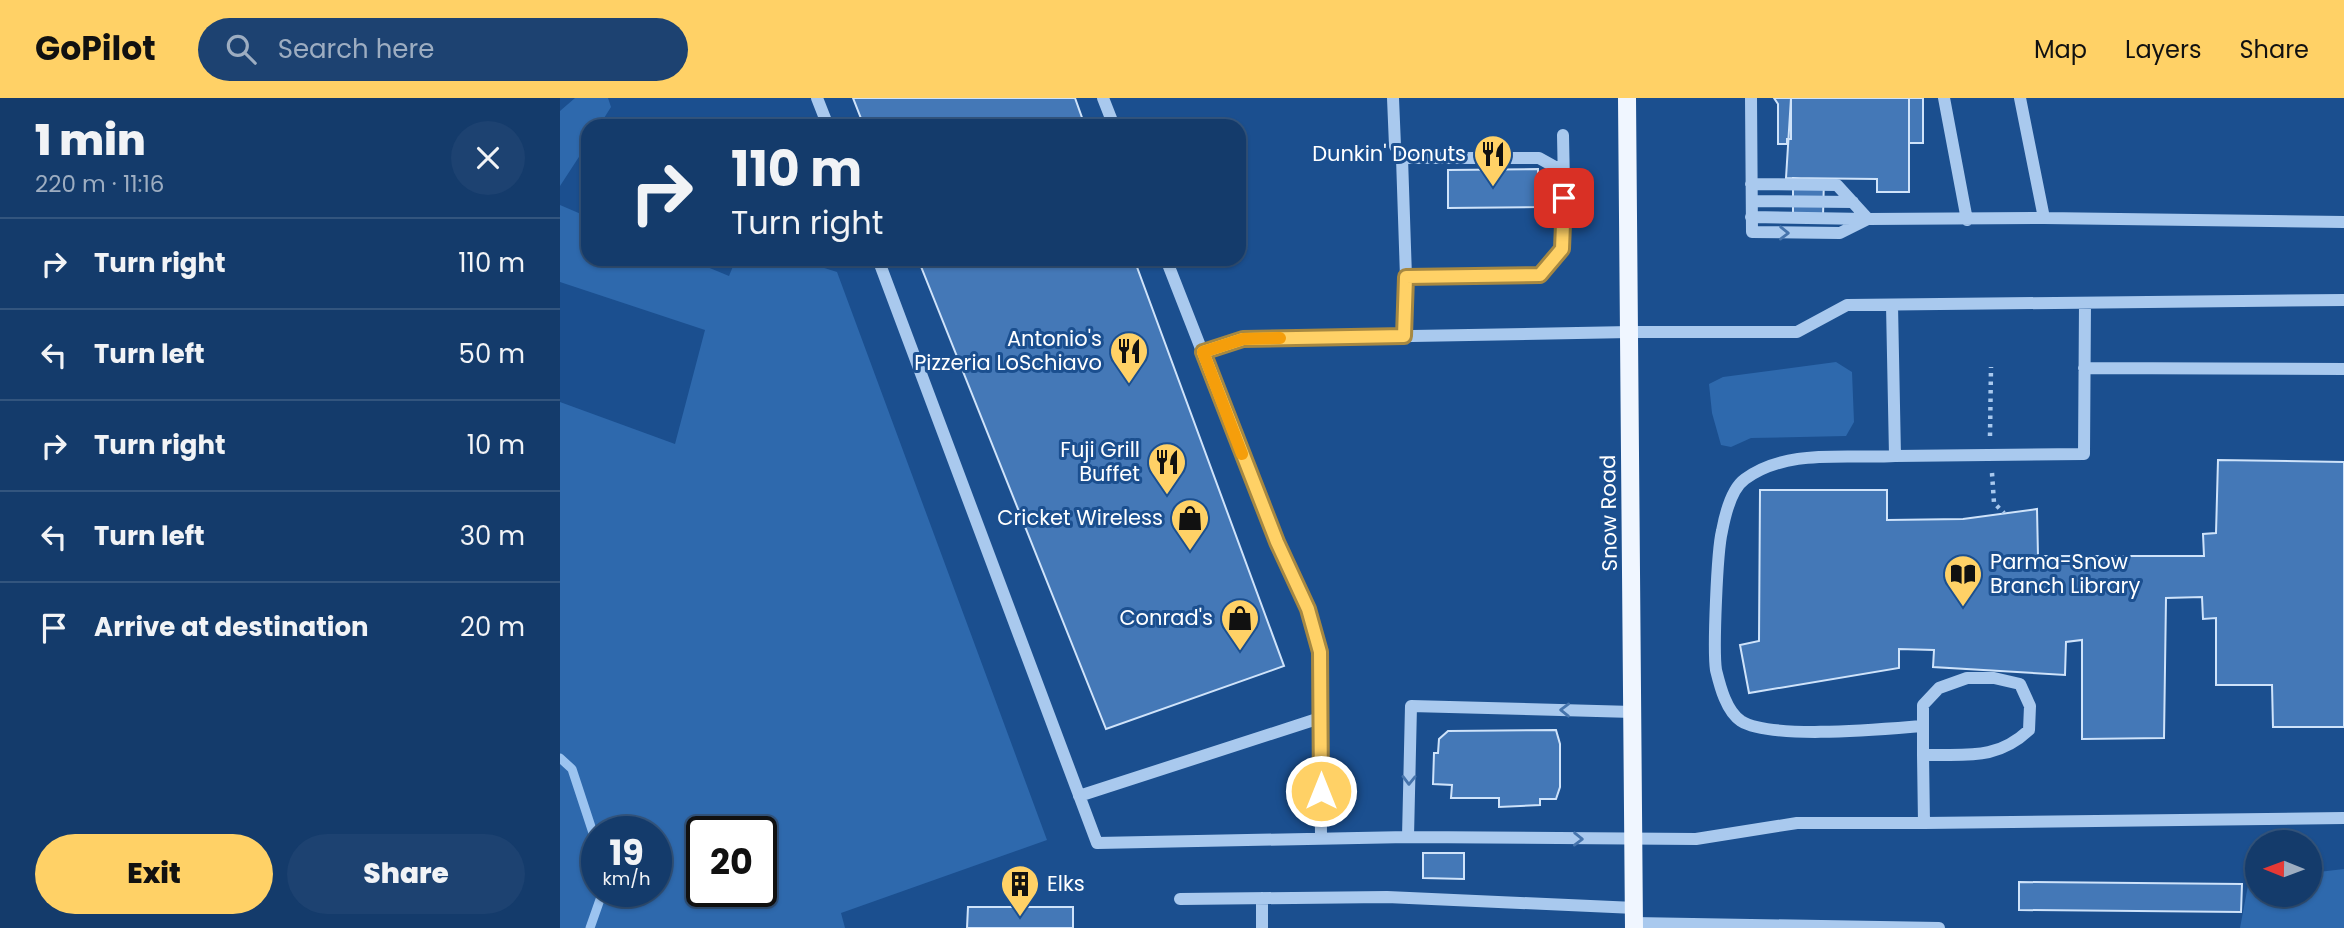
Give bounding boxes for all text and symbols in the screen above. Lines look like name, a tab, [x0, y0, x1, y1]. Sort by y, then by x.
search box	[198, 18, 688, 81]
text: GoPilot	[35, 25, 156, 72]
icon: search	[222, 30, 260, 68]
text: Search here	[278, 31, 434, 67]
text: Map	[2034, 33, 2087, 66]
text: Layers	[2125, 33, 2201, 66]
text: Share	[2239, 33, 2309, 66]
text: 1 min	[35, 111, 146, 170]
button: close	[451, 121, 525, 195]
restaurant icon: Dunkin' Donuts	[1472, 133, 1514, 188]
text: 110 m	[731, 135, 862, 203]
place label: Dunkin' Donuts	[1312, 139, 1466, 168]
icon: right	[616, 147, 707, 238]
text: 220 m · 11:16	[35, 168, 164, 200]
pin	[1534, 168, 1594, 228]
icon: arrive	[1545, 179, 1583, 217]
text: Turn right	[731, 200, 883, 245]
one-way arrow	[1778, 225, 1789, 240]
icon: right	[35, 245, 73, 283]
text: Turn right	[94, 245, 226, 281]
text: 110 m	[458, 245, 525, 281]
place label: Antonio's Pizzeria LoSchiavo	[914, 324, 1102, 377]
restaurant icon: Antonio's Pizzeria LoSchiavo	[1108, 330, 1150, 385]
icon: left	[35, 336, 73, 374]
text: Turn left	[94, 336, 205, 372]
text: 50 m	[459, 336, 525, 372]
icon: right	[35, 427, 73, 465]
text: Turn right	[94, 427, 226, 463]
text: 10 m	[467, 427, 525, 463]
place label: Fuji Grill Buffet	[1060, 435, 1140, 488]
restaurant icon: Fuji Grill Buffet	[1146, 441, 1188, 496]
street label: Snow Road	[1593, 454, 1624, 572]
shop icon: Cricket Wireless	[1169, 497, 1211, 552]
place label: Cricket Wireless	[997, 503, 1163, 532]
icon: left	[35, 518, 73, 556]
text: Turn left	[94, 518, 205, 554]
text: 30 m	[460, 518, 525, 554]
place label: Parma-Snow Branch Library	[1990, 547, 2140, 600]
library icon: Parma-Snow Branch Library	[1942, 553, 1984, 608]
shop icon: Conrad's	[1219, 597, 1261, 652]
place label: Conrad's	[1119, 603, 1213, 632]
icon: arrive	[35, 609, 73, 647]
text: Arrive at destination	[94, 609, 369, 645]
text: 20 m	[460, 609, 525, 645]
one-way arrow	[1559, 702, 1569, 718]
position arrow	[1284, 754, 1358, 828]
one-way arrow	[1402, 775, 1417, 786]
speed limit sign: 20	[686, 816, 777, 907]
text: 19	[609, 828, 644, 877]
north arrow	[2245, 830, 2322, 906]
map controls	[2245, 830, 2322, 907]
one-way arrow	[1574, 831, 1584, 847]
button: Exit	[35, 834, 273, 914]
button: Share	[287, 834, 525, 914]
building icon: Elks	[999, 863, 1041, 918]
text: km/h	[603, 866, 650, 891]
place label: Elks	[1047, 869, 1085, 898]

